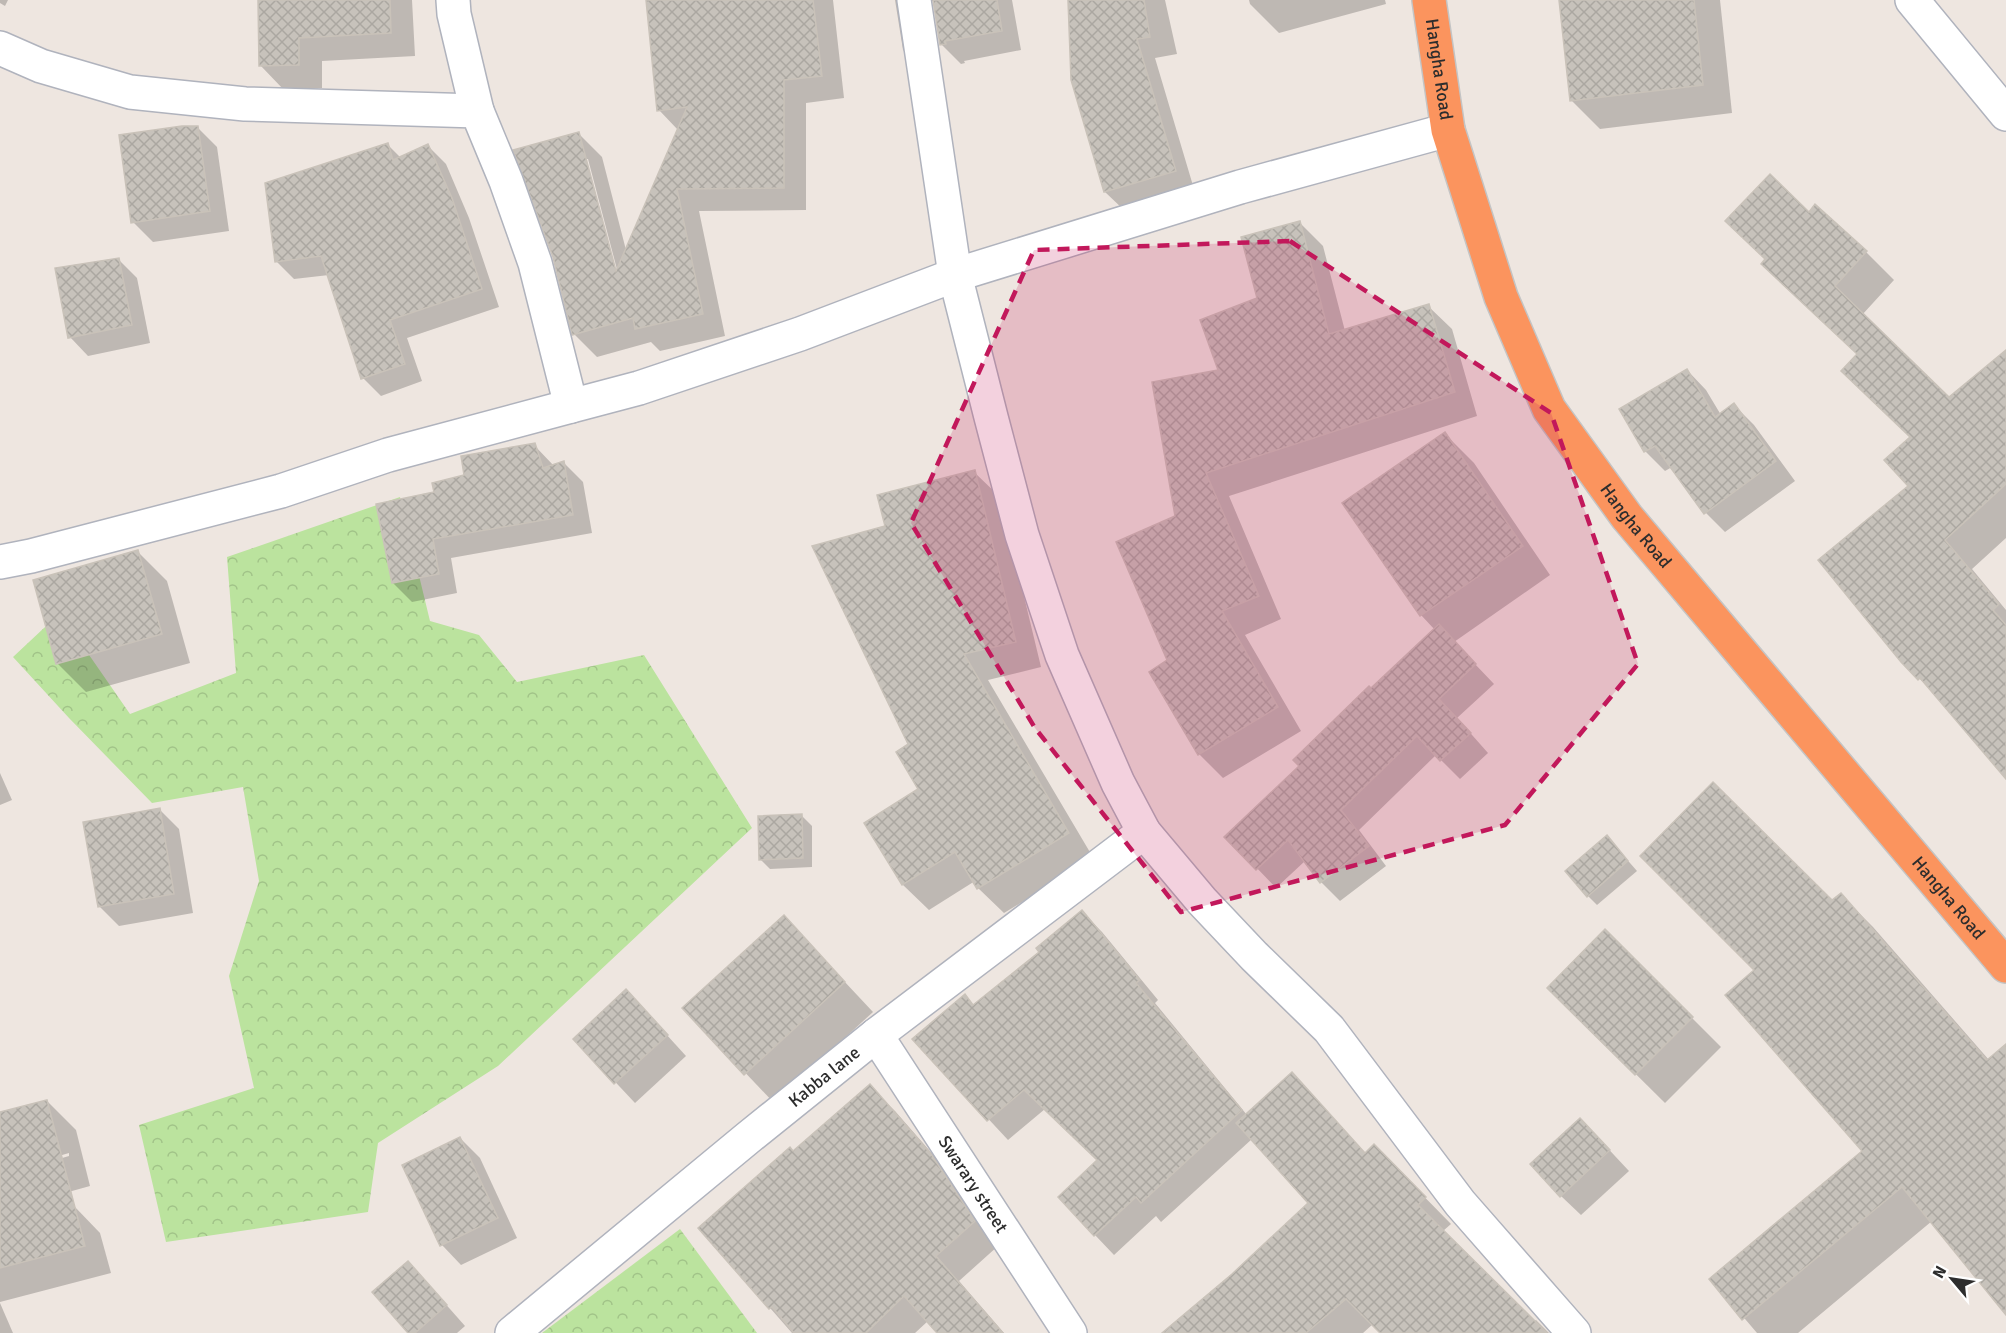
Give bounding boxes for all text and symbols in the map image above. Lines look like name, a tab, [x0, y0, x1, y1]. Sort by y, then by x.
street label: Hangha Road	[1421, 17, 1457, 121]
street label: Hangha Road	[1595, 479, 1676, 573]
street label: Hangha Road	[1907, 852, 1990, 944]
street label: Kabba lane	[784, 1041, 864, 1112]
street label: Swarary street	[933, 1131, 1013, 1237]
north arrow	[1922, 1249, 1982, 1309]
text: N	[1928, 1262, 1951, 1282]

